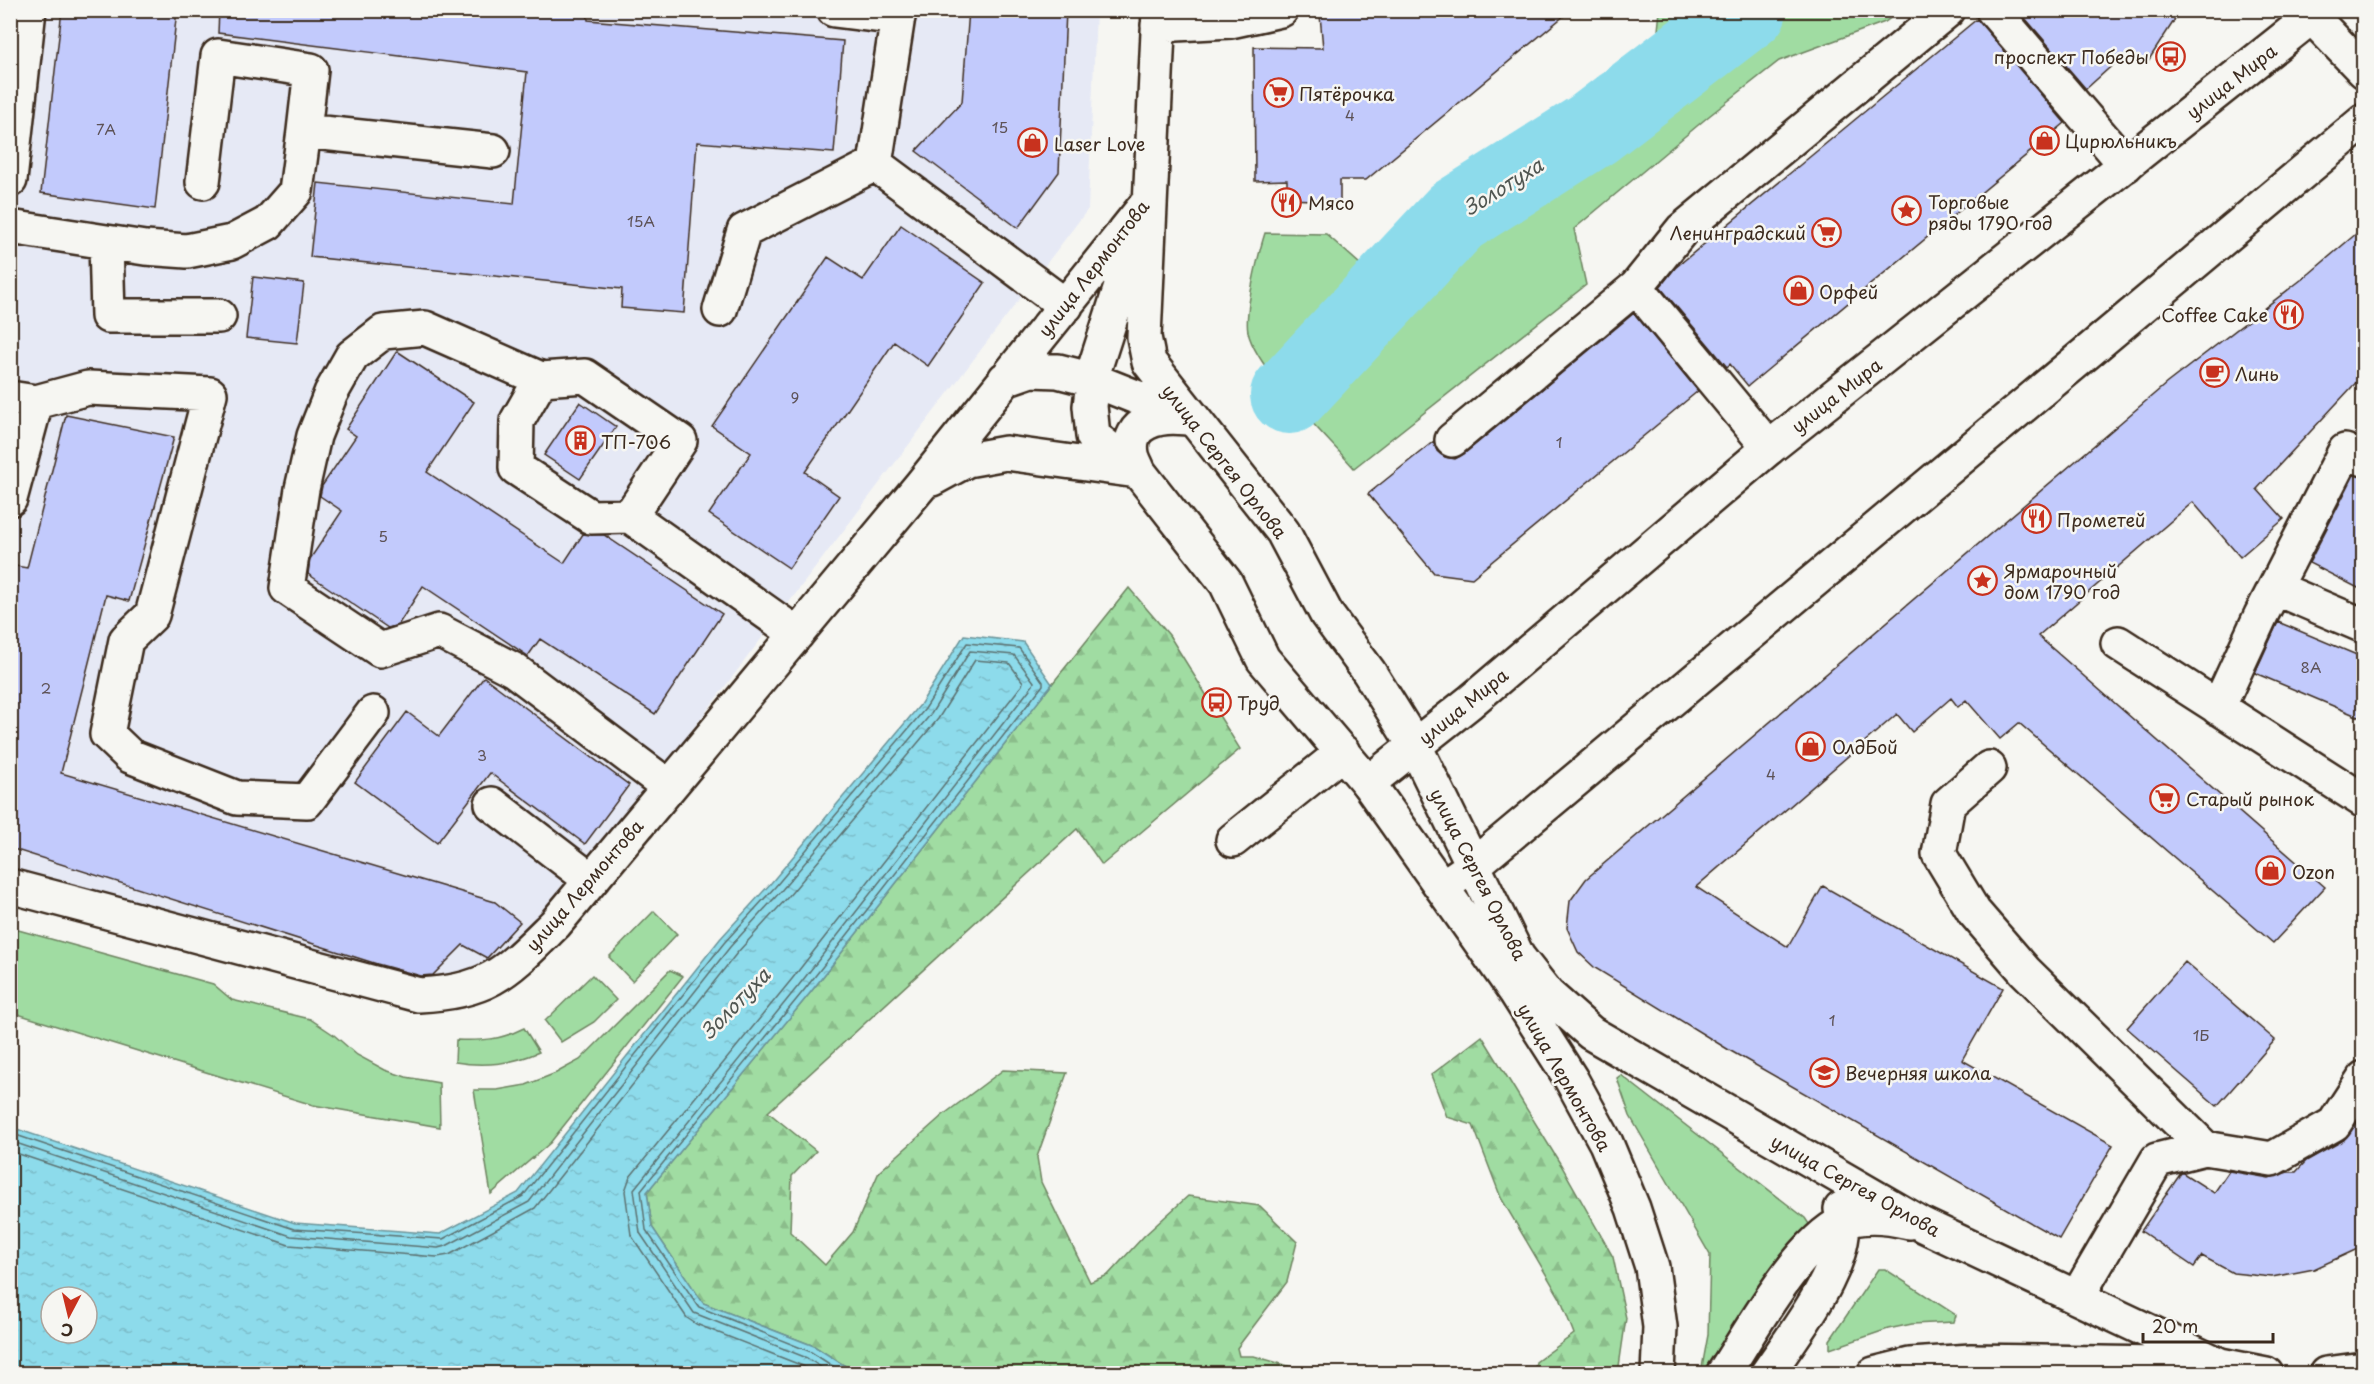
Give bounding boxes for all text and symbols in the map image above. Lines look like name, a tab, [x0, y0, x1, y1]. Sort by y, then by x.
street label: улица Мира	[2180, 37, 2283, 125]
bus stop icon: проспект Победы	[2154, 40, 2186, 72]
place label: проспект Победы	[1994, 43, 2149, 70]
supermarket icon: Пятёрочка	[1262, 77, 1294, 109]
place label: Пятёрочка	[1299, 80, 1395, 107]
house number: 4	[1345, 103, 1355, 126]
house number: 15	[992, 115, 1008, 138]
house number: 7А	[96, 117, 116, 140]
shop icon: Цирюльникъ	[2028, 124, 2060, 156]
shop icon: Laser Love	[1017, 127, 1049, 159]
place label: Цирюльникъ	[2065, 127, 2177, 154]
place label: Laser Love	[1054, 130, 1145, 157]
water label: Золотуха	[1457, 149, 1549, 222]
restaurant icon: Мясо	[1271, 186, 1303, 218]
place label: Торговые ряды 1790 год	[1928, 188, 2053, 236]
place label: Мясо	[1308, 189, 1354, 216]
street label: улица Лермонтова	[1031, 193, 1156, 342]
place icon: Торговые ряды 1790 год	[1891, 195, 1923, 227]
house number: 15А	[627, 209, 655, 232]
supermarket icon: Ленинградский	[1811, 216, 1843, 248]
place label: Ленинградский	[1670, 219, 1806, 246]
shop icon: Орфей	[1782, 275, 1814, 307]
place label: Орфей	[1819, 278, 1878, 305]
restaurant icon: Coffee Cake	[2273, 298, 2305, 330]
place label: Coffee Cake	[2161, 301, 2268, 328]
street label: улица Мира	[1785, 351, 1888, 439]
cafe icon: Линь	[2198, 357, 2230, 389]
place label: Линь	[2235, 360, 2279, 387]
street label: улица Сергея Орлова	[1156, 378, 1295, 545]
house number: 9	[791, 385, 799, 408]
building icon: ТП-706	[564, 425, 596, 457]
place label: ТП-706	[601, 428, 671, 455]
house number: 1	[1556, 430, 1562, 453]
restaurant icon: Прометей	[2020, 503, 2052, 535]
place label: Прометей	[2057, 506, 2146, 533]
house number: 5	[378, 524, 388, 547]
place label: Ярмарочный дом 1790 год	[2004, 557, 2120, 605]
place icon: Ярмарочный дом 1790 год	[1967, 564, 1999, 596]
house number: 8А	[2301, 655, 2321, 678]
street label: улица Мира	[1412, 661, 1514, 751]
house number: 2	[41, 676, 51, 699]
bus stop icon: Труд	[1200, 686, 1232, 718]
place label: Труд	[1237, 689, 1280, 716]
shop icon: ОлдБой	[1795, 730, 1827, 762]
place label: ОлдБой	[1832, 733, 1898, 760]
house number: 3	[477, 743, 487, 766]
house number: 4	[1766, 762, 1776, 785]
supermarket icon: Старый рынок	[2149, 782, 2181, 814]
street label: улица Сергея Орлова	[1424, 783, 1534, 965]
place label: Старый рынок	[2186, 785, 2314, 812]
street label: улица Лермонтова	[519, 812, 650, 957]
shop icon: Ozon	[2255, 855, 2287, 887]
place label: Ozon	[2292, 858, 2335, 885]
water label: Золотуха	[693, 960, 777, 1045]
street label: улица Лермонтова	[1511, 998, 1619, 1157]
house number: 1	[1829, 1008, 1835, 1031]
house number: 1Б	[2193, 1023, 2209, 1046]
school or university icon: Вечерняя школа	[1808, 1056, 1840, 1088]
place label: Вечерняя школа	[1845, 1059, 1992, 1086]
street label: улица Сергея Орлова	[1766, 1127, 1946, 1243]
north arrow	[39, 1285, 99, 1345]
scale bar	[2143, 1306, 2274, 1344]
text: 20 m	[2152, 1312, 2198, 1339]
text: С	[60, 1318, 74, 1344]

